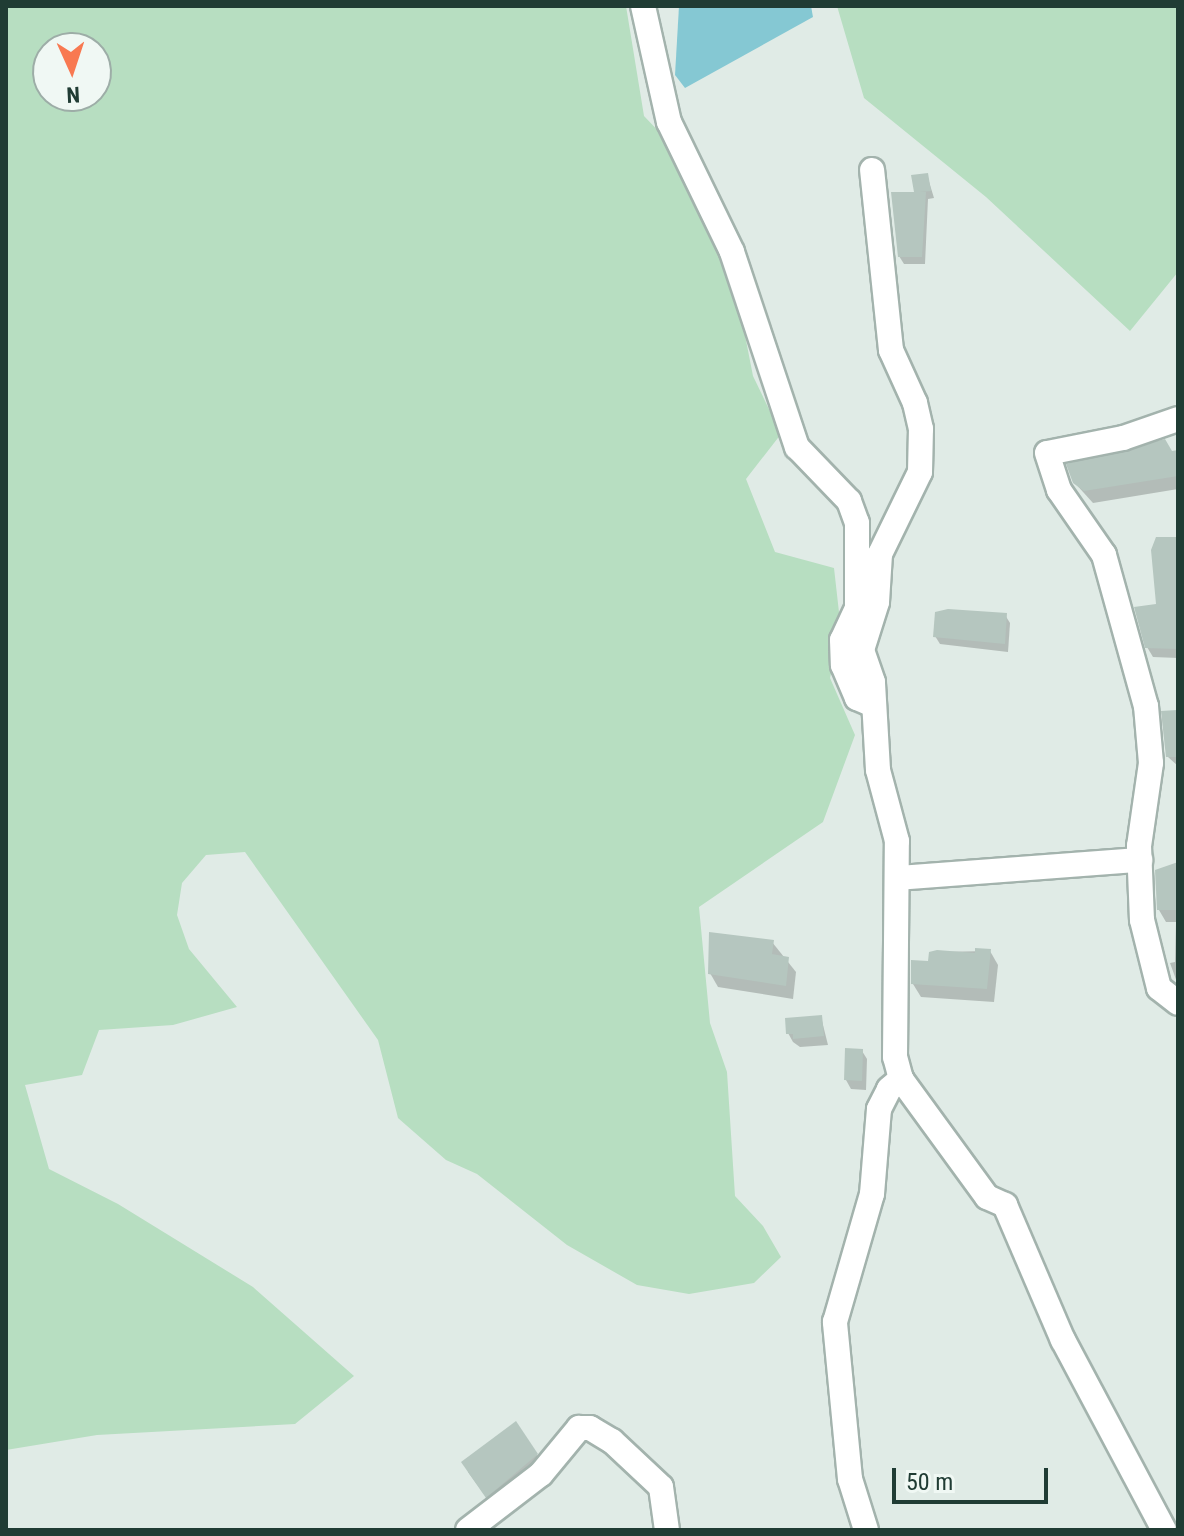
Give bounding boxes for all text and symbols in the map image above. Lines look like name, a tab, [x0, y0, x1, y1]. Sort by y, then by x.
north arrow	[32, 32, 112, 112]
text: N	[66, 82, 81, 107]
scale bar	[896, 1452, 1052, 1502]
text: 50 m	[906, 1468, 953, 1496]

